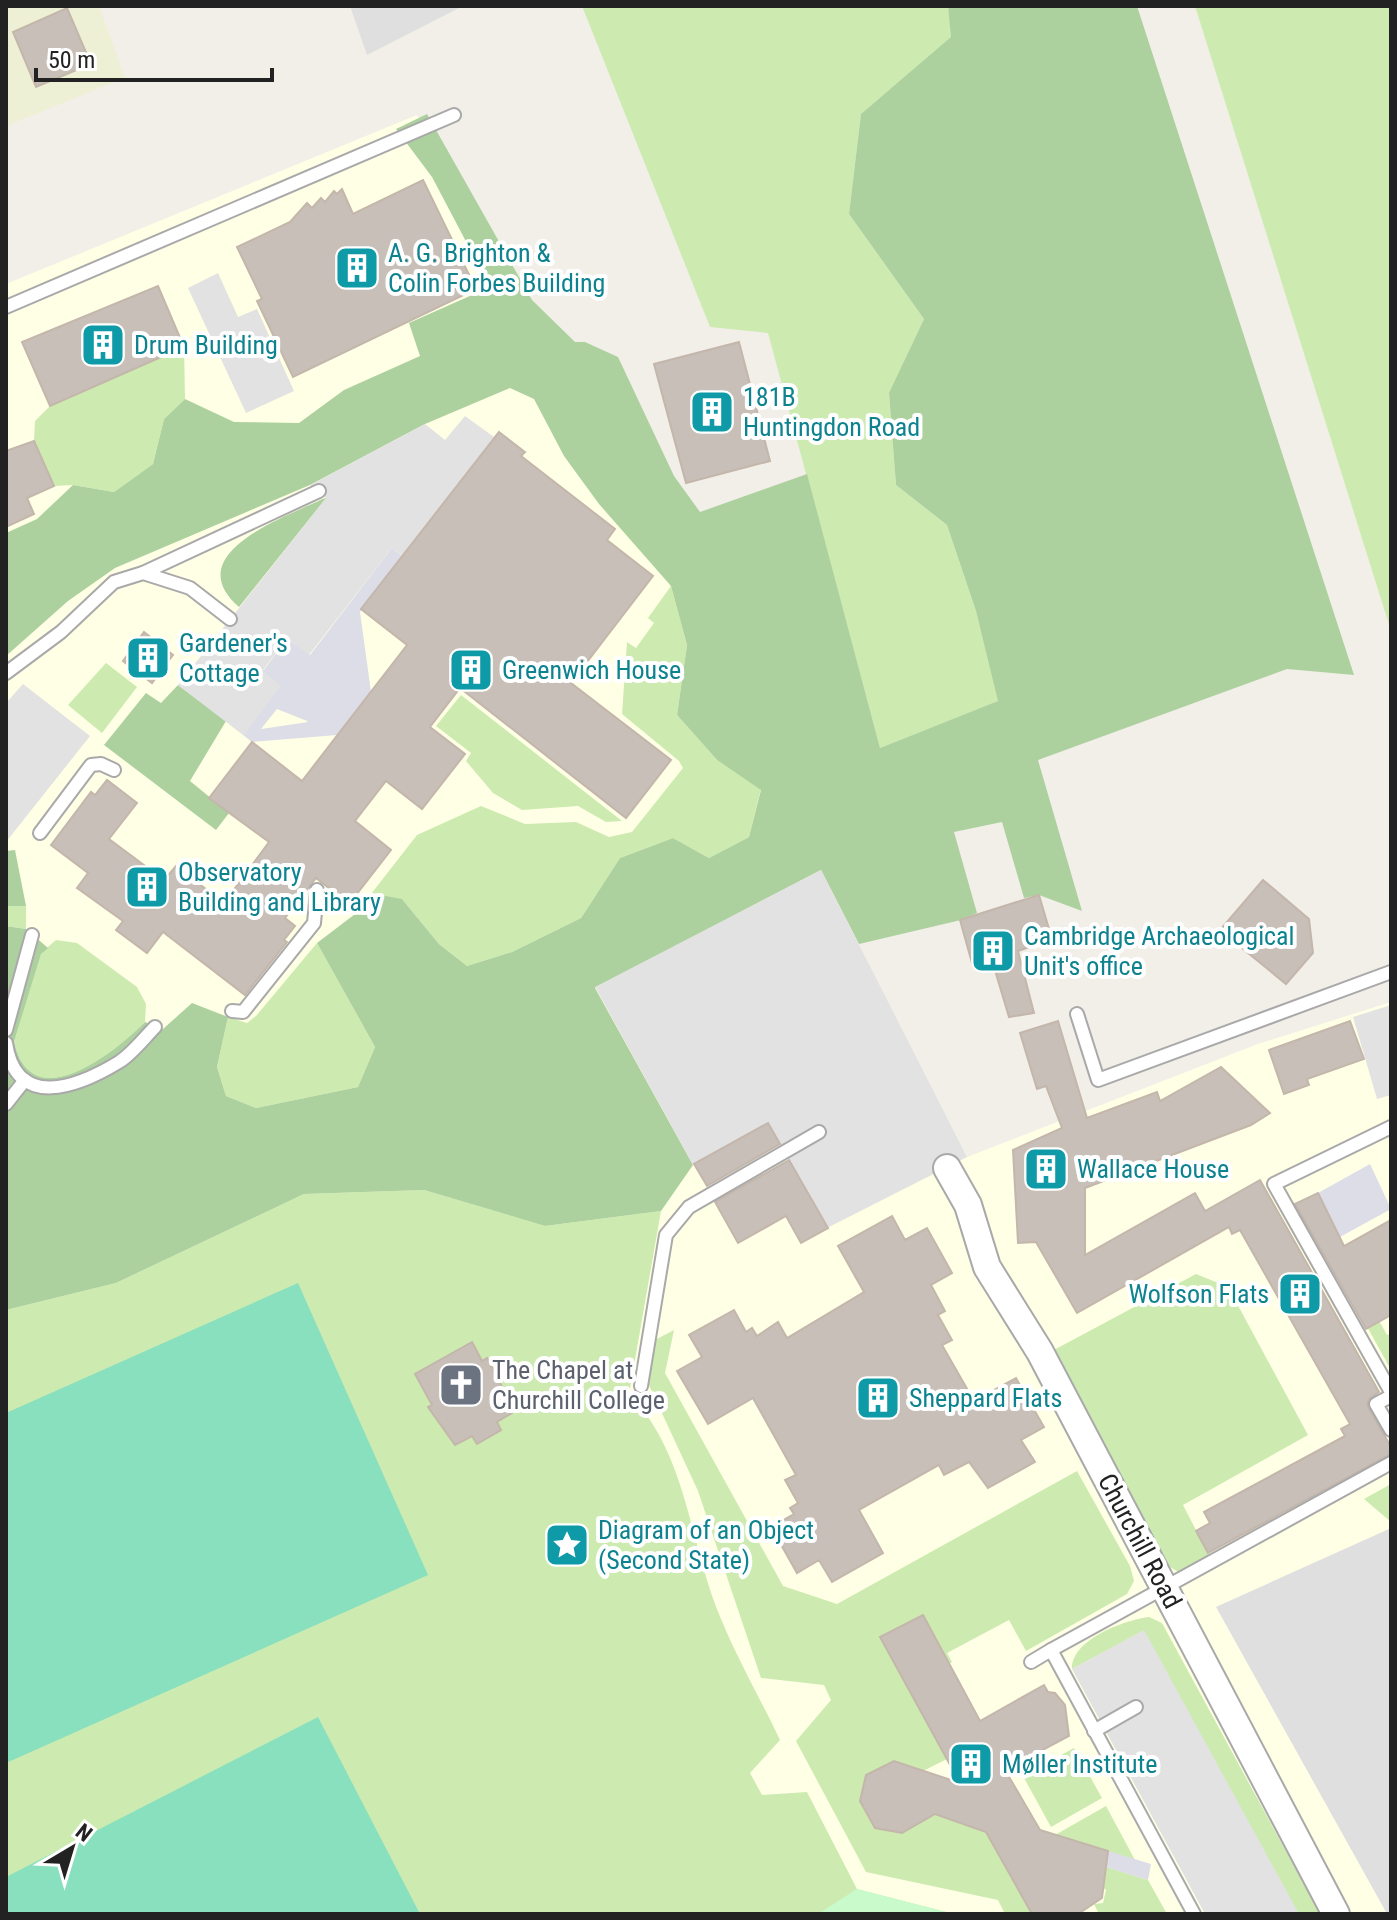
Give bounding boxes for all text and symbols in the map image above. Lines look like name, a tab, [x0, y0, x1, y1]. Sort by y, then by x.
scale bar	[36, 32, 272, 82]
text: 50 m	[48, 46, 95, 74]
place label: A. G. Brighton & Colin Forbes Building	[388, 238, 605, 298]
building icon: A. G. Brighton & Colin Forbes Building	[333, 244, 381, 292]
building icon: Drum Building	[79, 321, 127, 369]
place label: Drum Building	[134, 330, 278, 360]
place label: 181B Huntingdon Road	[743, 382, 920, 442]
building icon: 181B Huntingdon Road	[688, 388, 736, 436]
place label: Gardener's Cottage	[179, 628, 288, 688]
building icon: Gardener's Cottage	[124, 634, 172, 682]
building icon: Greenwich House	[447, 646, 495, 694]
place label: Greenwich House	[502, 655, 681, 685]
place label: Observatory Building and Library	[178, 857, 381, 917]
building icon: Observatory Building and Library	[123, 863, 171, 911]
place label: Cambridge Archaeological Unit's office	[1024, 921, 1295, 981]
building icon: Cambridge Archaeological Unit's office	[969, 927, 1017, 975]
building icon: Wallace House	[1022, 1145, 1070, 1193]
place label: Wallace House	[1077, 1154, 1229, 1184]
building icon: Wolfson Flats	[1276, 1270, 1324, 1318]
place label: Wolfson Flats	[1128, 1279, 1269, 1309]
place label: The Chapel at Churchill College	[492, 1355, 665, 1415]
church icon: The Chapel at Churchill College	[437, 1361, 485, 1409]
building icon: Sheppard Flats	[854, 1374, 902, 1422]
place label: Sheppard Flats	[909, 1383, 1062, 1413]
street label: Churchill Road	[1092, 1469, 1188, 1613]
place label: Diagram of an Object (Second State)	[598, 1515, 814, 1575]
place icon: Diagram of an Object (Second State)	[543, 1521, 591, 1569]
building icon: Møller Institute	[947, 1740, 995, 1788]
place label: Møller Institute	[1002, 1749, 1157, 1779]
north arrow	[32, 1808, 112, 1888]
text: N	[71, 1819, 97, 1847]

